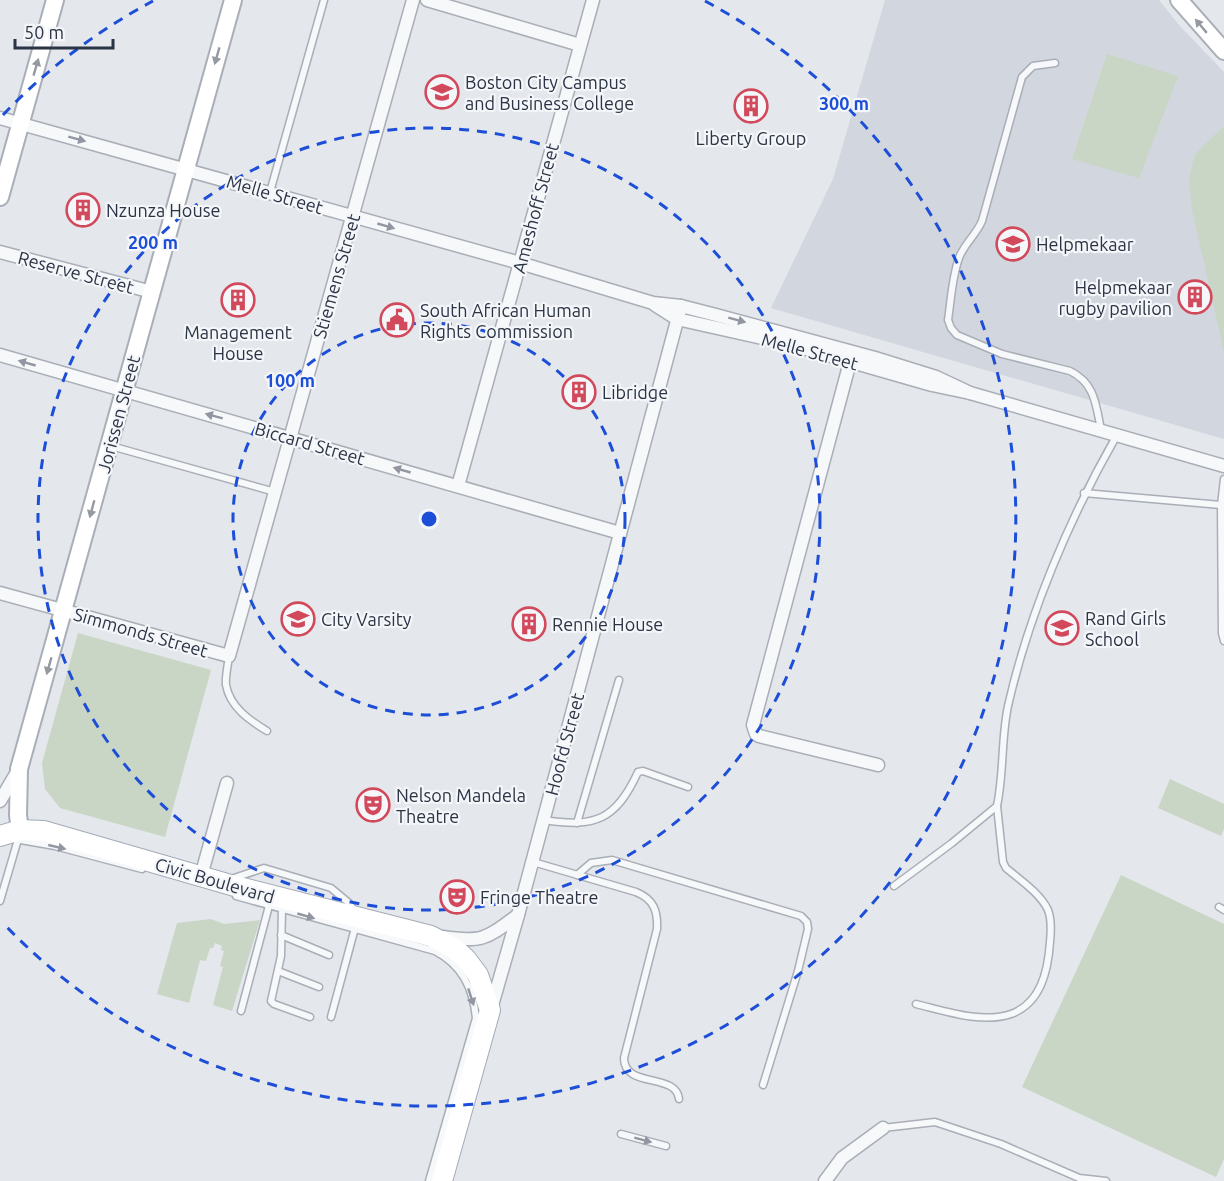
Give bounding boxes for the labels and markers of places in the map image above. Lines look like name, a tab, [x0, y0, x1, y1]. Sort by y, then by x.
place label: Boston City Campus and Business College	[465, 72, 634, 113]
school or university icon: Boston City Campus and Business College	[424, 74, 460, 110]
building icon: Liberty Group	[733, 88, 769, 124]
place label: Liberty Group	[696, 128, 806, 148]
building icon: Nzunza House	[65, 192, 101, 228]
place label: Nzunza House	[106, 200, 220, 220]
school or university icon: Helpmekaar	[995, 226, 1031, 262]
place label: Helpmekaar	[1036, 234, 1134, 254]
place label: Helpmekaar rugby pavilion	[1058, 277, 1172, 318]
building icon: Helpmekaar rugby pavilion	[1177, 279, 1213, 315]
building icon: Management House	[220, 282, 256, 318]
place label: South African Human Rights Commission	[420, 300, 591, 341]
public building icon: South African Human Rights Commission	[379, 302, 415, 338]
place label: Management House	[184, 322, 292, 363]
building icon: Libridge	[561, 374, 597, 410]
place label: Libridge	[602, 382, 668, 402]
centre of rings	[419, 509, 439, 529]
school or university icon: City Varsity	[280, 601, 316, 637]
building icon: Rennie House	[511, 606, 547, 642]
place label: Rand Girls School	[1085, 608, 1166, 649]
place label: City Varsity	[321, 609, 412, 629]
school or university icon: Rand Girls School	[1044, 610, 1080, 646]
place label: Rennie House	[552, 614, 663, 634]
place label: Nelson Mandela Theatre	[396, 785, 526, 826]
theatre icon: Nelson Mandela Theatre	[355, 787, 391, 823]
theatre icon: Fringe Theatre	[439, 879, 475, 915]
place label: Fringe Theatre	[480, 887, 598, 907]

